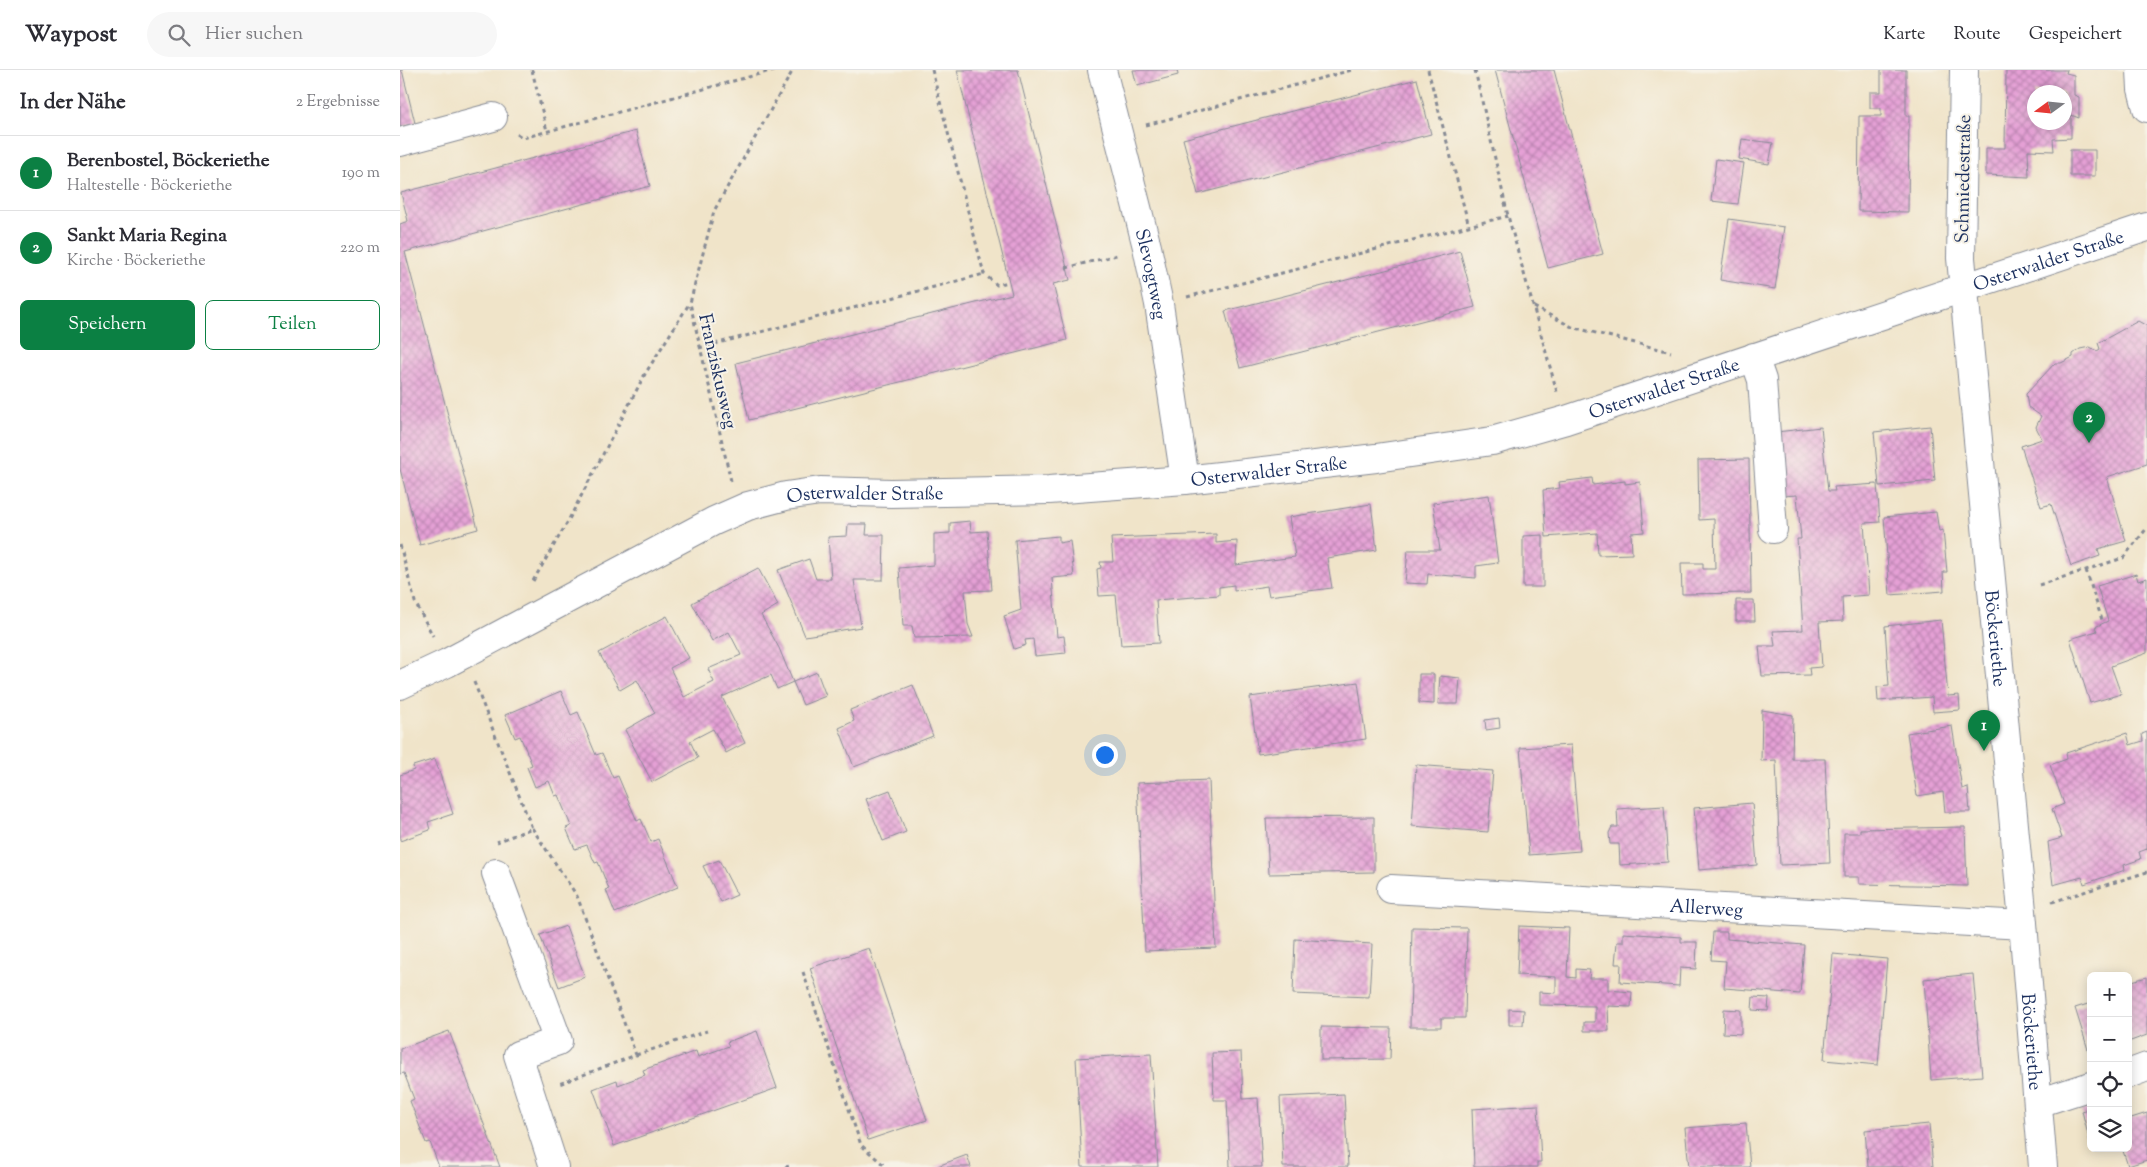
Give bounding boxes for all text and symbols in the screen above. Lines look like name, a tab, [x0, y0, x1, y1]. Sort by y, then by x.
search box	[147, 12, 497, 57]
text: Waypost	[25, 18, 117, 52]
icon: search	[165, 21, 193, 49]
text: Hier suchen	[205, 21, 303, 48]
text: Karte	[1883, 22, 1926, 48]
text: Route	[1954, 22, 2001, 48]
text: Gespeichert	[2029, 22, 2122, 48]
north arrow	[2027, 85, 2072, 130]
text: In der Nähe	[20, 88, 126, 118]
text: 2 Ergebnisse	[296, 91, 380, 114]
street label: Schmiedestraße	[1950, 114, 1979, 244]
text: Berenbostel, Böckeriethe	[67, 148, 270, 175]
text: 1	[33, 162, 39, 185]
text: 190 m	[342, 162, 380, 185]
text: Haltestelle · Böckeriethe	[67, 175, 232, 198]
text: Sankt Maria Regina	[67, 223, 227, 250]
street label: Osterwalder Straße	[1970, 225, 2128, 300]
street label: Slevogtweg	[1127, 226, 1172, 322]
text: 2	[32, 237, 40, 260]
text: 220 m	[340, 237, 380, 260]
text: Kirche · Böckeriethe	[67, 250, 206, 273]
button: Speichern	[20, 300, 195, 350]
button: Teilen	[205, 300, 380, 350]
street label: Franziskusweg	[690, 311, 743, 432]
street label: Osterwalder Straße	[1586, 352, 1744, 428]
pin: 2	[2073, 402, 2105, 443]
street label: Osterwalder Straße	[1189, 450, 1349, 495]
street label: Osterwalder Straße	[785, 480, 944, 512]
street label: Böckeriethe	[1976, 589, 2012, 688]
pin: 1	[1968, 710, 2000, 751]
your location	[1092, 742, 1118, 768]
street label: Allerweg	[1669, 894, 1744, 925]
map controls	[2087, 972, 2132, 1152]
button: +	[2087, 972, 2132, 1017]
street label: Böckeriethe	[2013, 992, 2048, 1092]
button: −	[2087, 1017, 2132, 1062]
button: locate	[2087, 1062, 2132, 1107]
button: layers	[2087, 1107, 2132, 1152]

